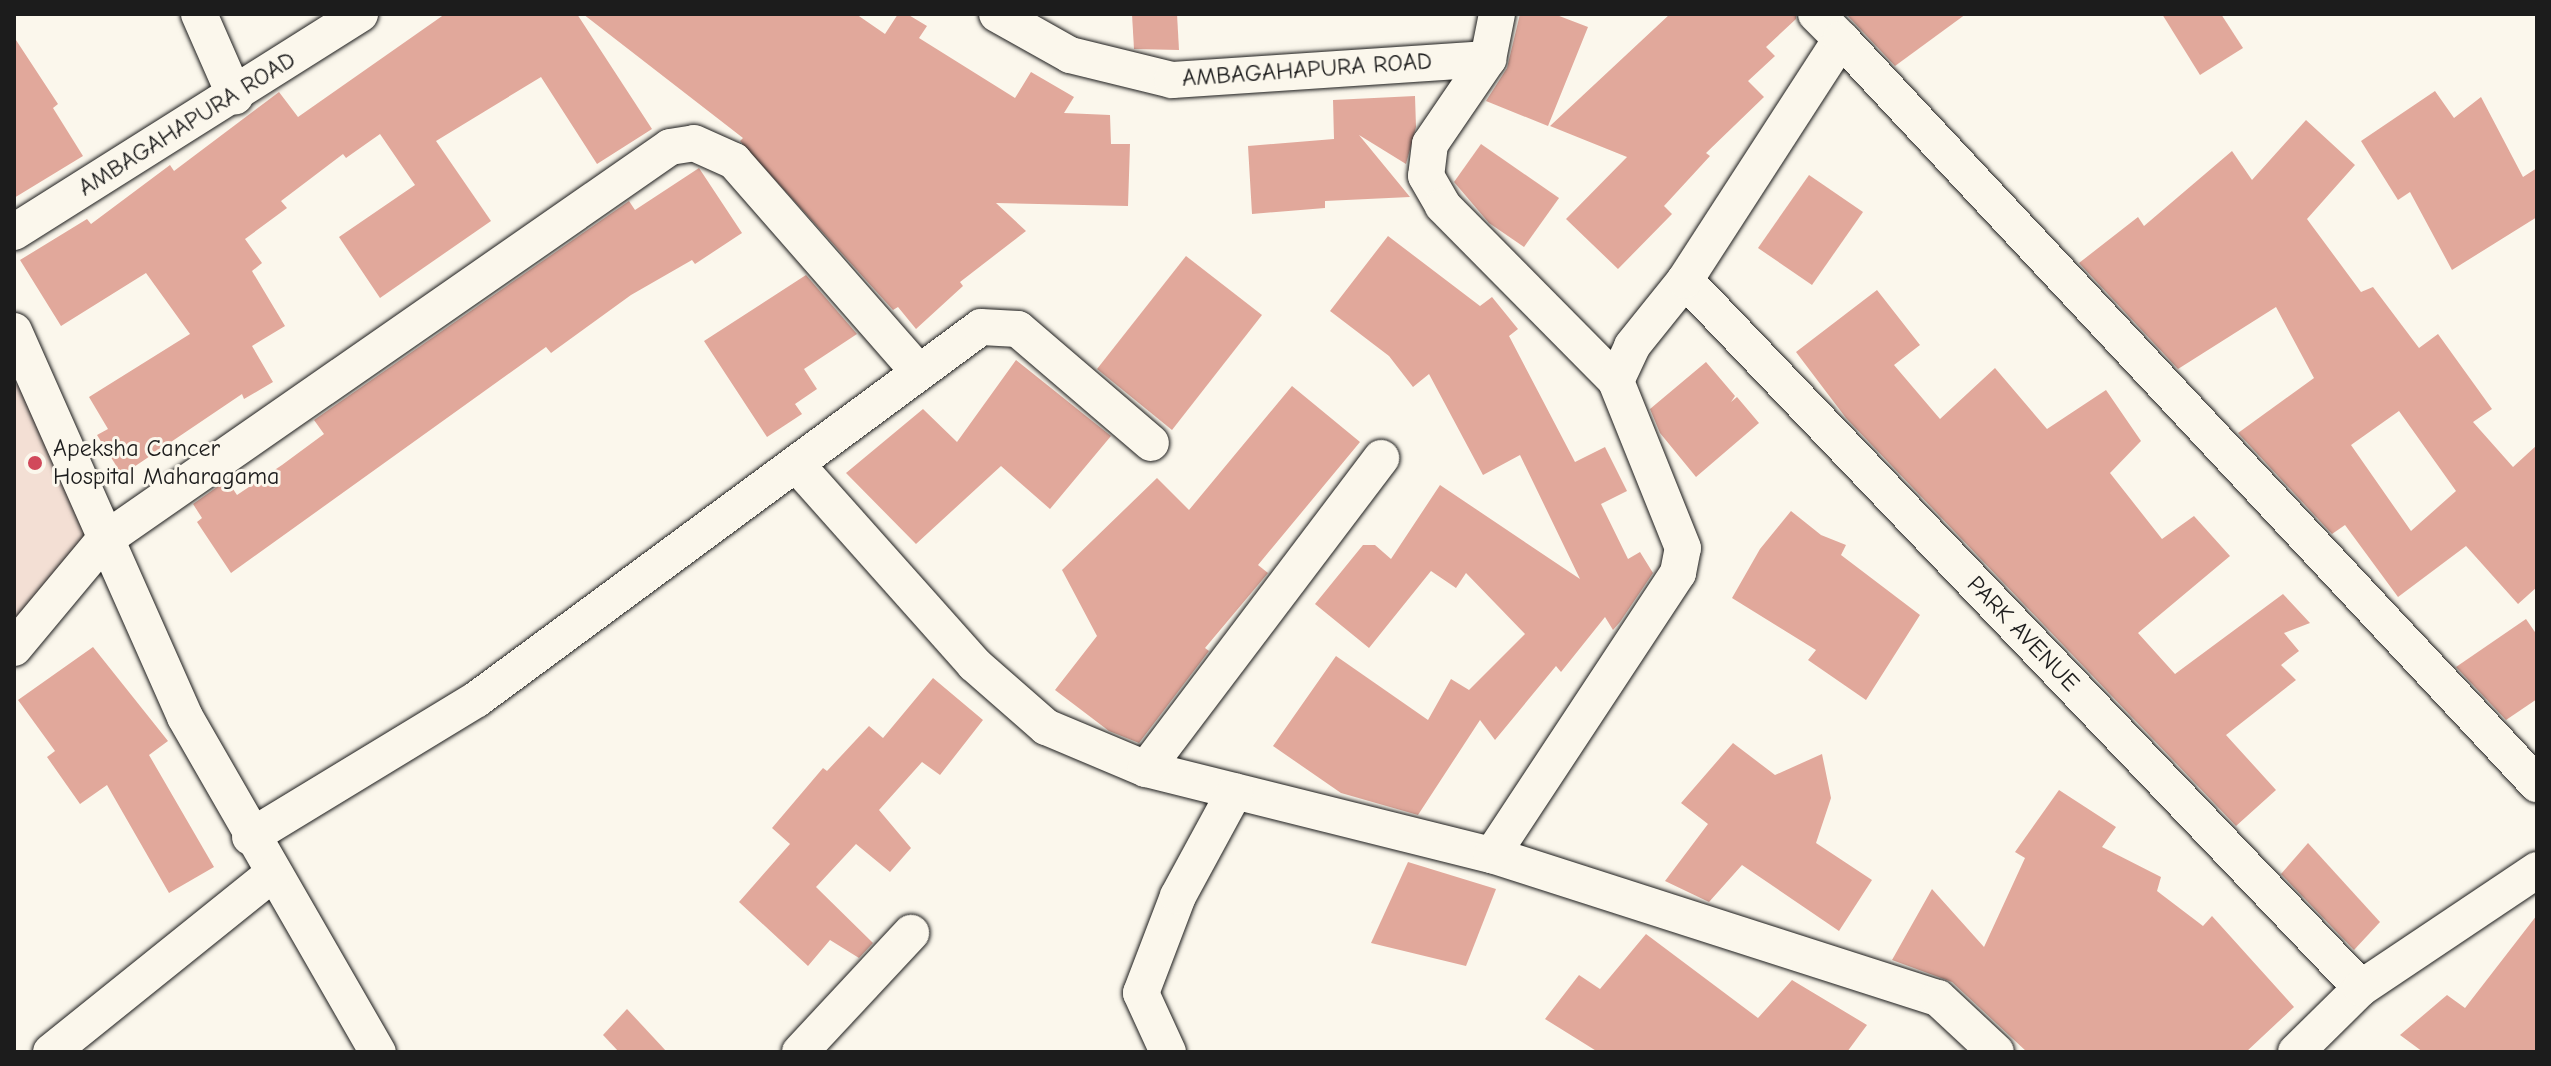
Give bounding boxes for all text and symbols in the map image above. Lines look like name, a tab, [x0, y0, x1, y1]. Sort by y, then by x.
street label: AMBAGAHAPURA ROAD	[73, 45, 301, 203]
street label: AMBAGAHAPURA ROAD	[1181, 47, 1433, 93]
place label: Apeksha Cancer Hospital Maharagama	[53, 435, 279, 491]
marker: Apeksha Cancer Hospital Maharagama	[24, 452, 46, 474]
street label: PARK AVENUE	[1961, 570, 2085, 698]

